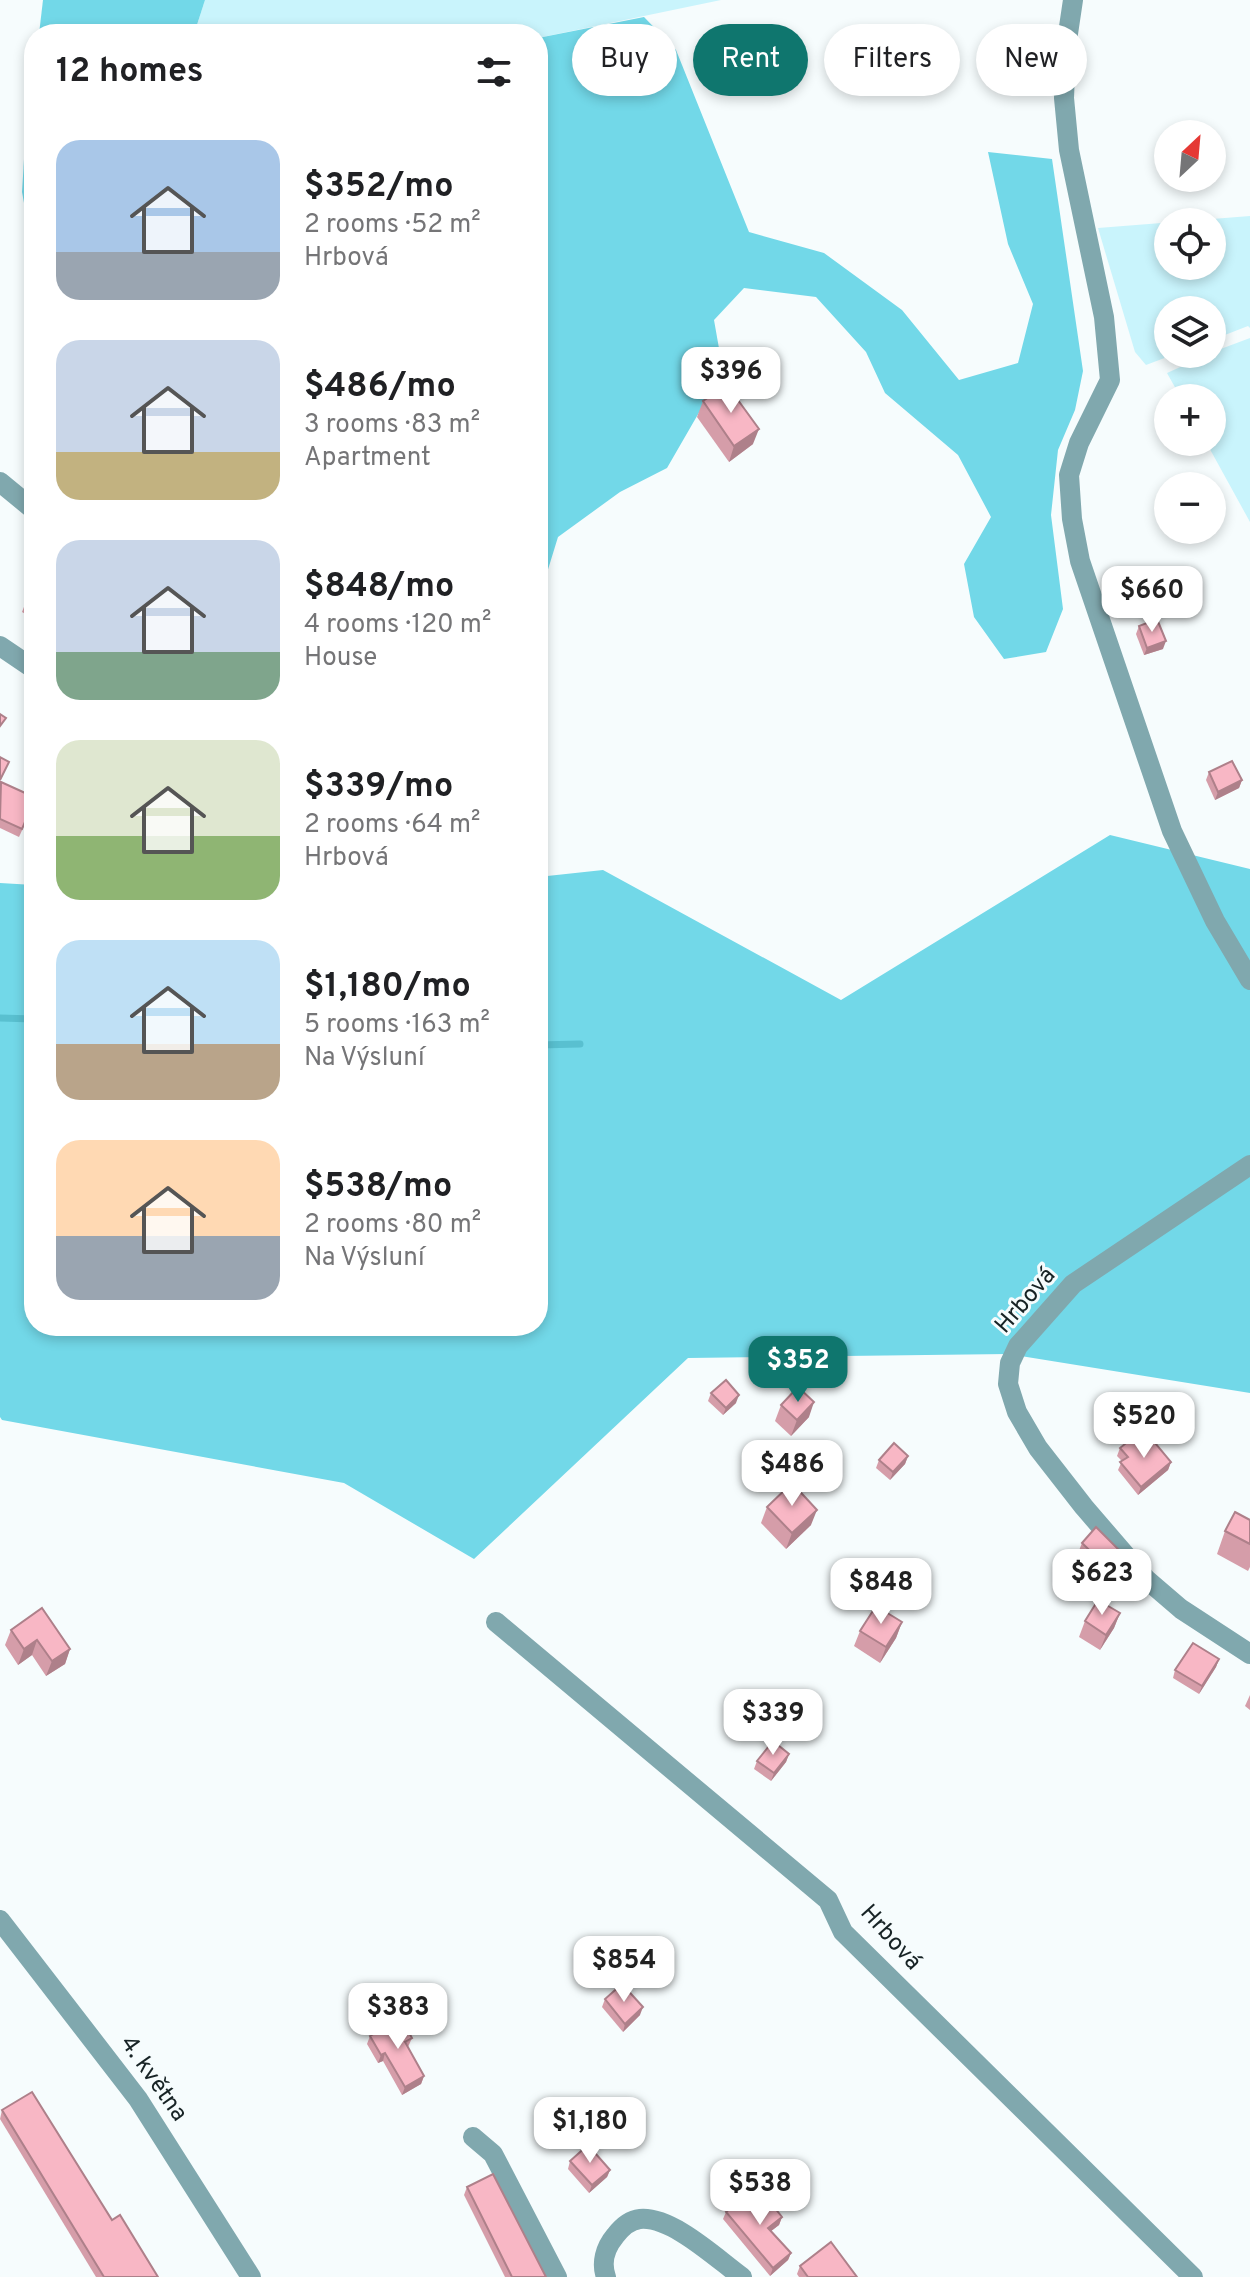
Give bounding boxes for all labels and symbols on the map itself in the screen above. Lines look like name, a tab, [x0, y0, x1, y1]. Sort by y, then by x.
north arrow	[1154, 120, 1226, 192]
pin: $396	[684, 347, 778, 415]
pin: $660	[1105, 566, 1199, 634]
street label: Hrbová	[989, 1262, 1063, 1340]
pin: $352	[751, 1336, 845, 1404]
pin: $520	[1097, 1392, 1191, 1460]
pin: $486	[745, 1440, 839, 1508]
pin: $623	[1055, 1549, 1149, 1617]
pin: $848	[834, 1558, 928, 1626]
pin: $339	[726, 1689, 820, 1757]
street label: Hrbová	[853, 1899, 927, 1977]
pin: $854	[577, 1936, 671, 2004]
pin: $383	[351, 1983, 445, 2051]
street label: 4. května	[113, 2030, 193, 2128]
pin: $1,180	[525, 2097, 655, 2165]
pin: $538	[713, 2159, 807, 2227]

